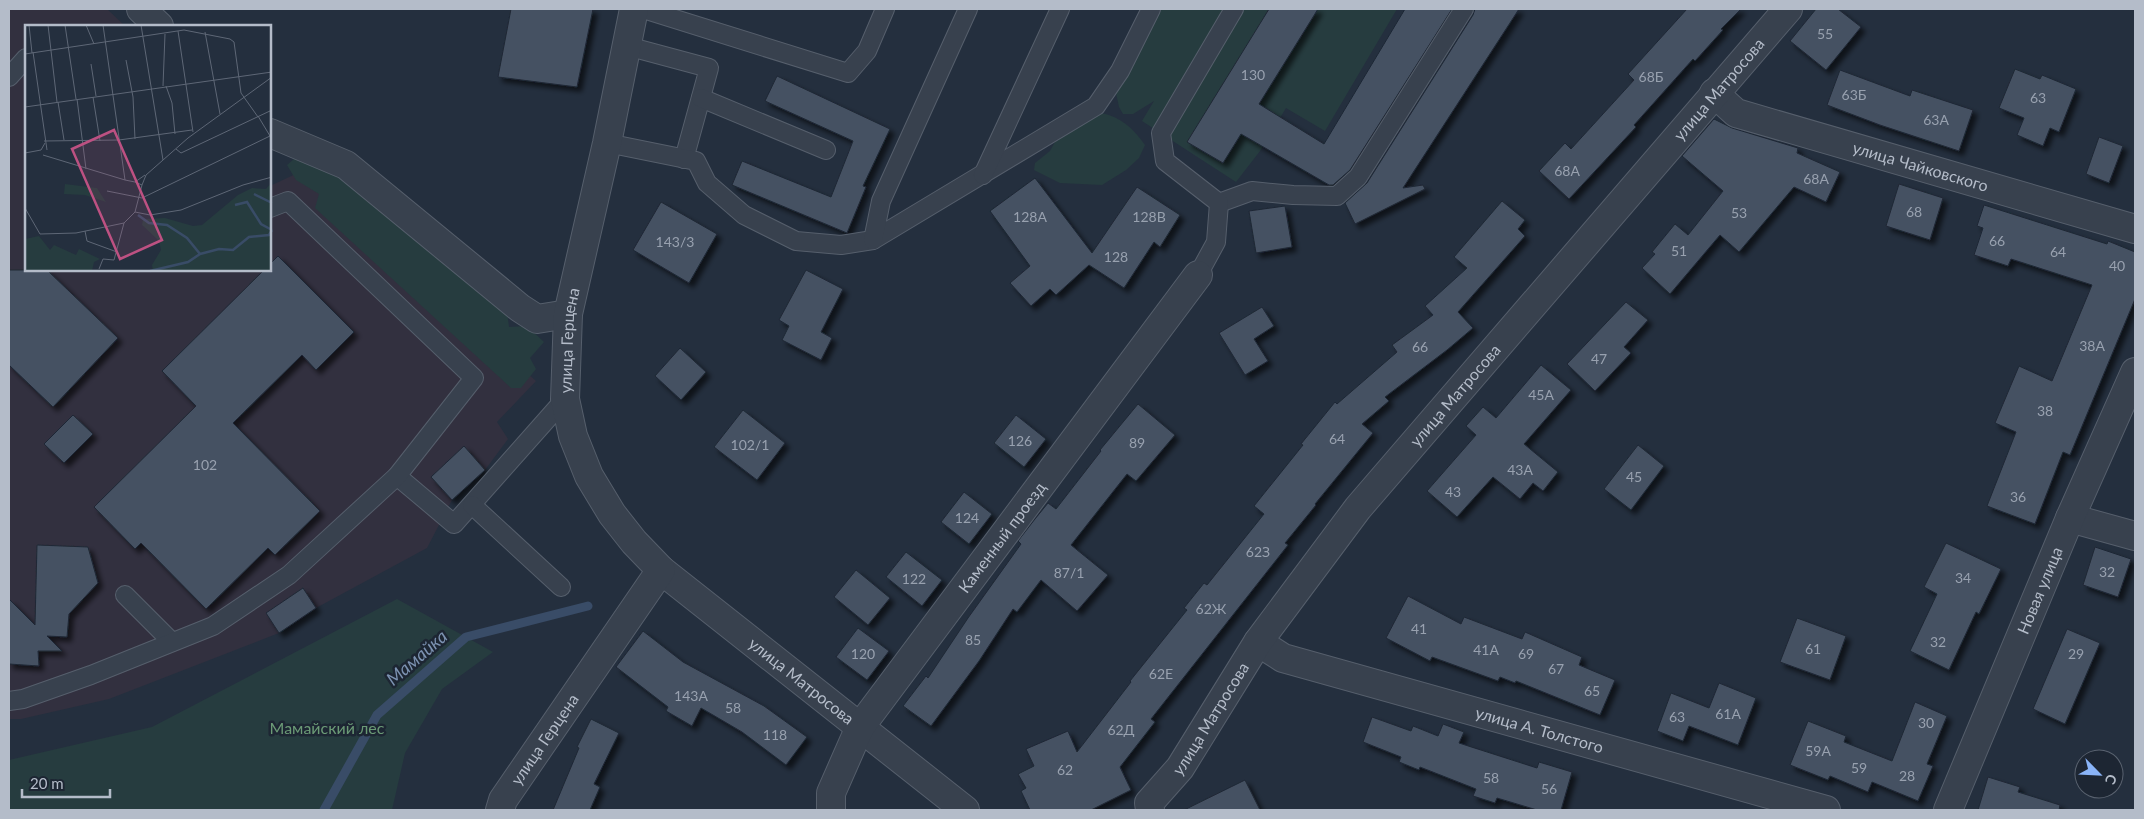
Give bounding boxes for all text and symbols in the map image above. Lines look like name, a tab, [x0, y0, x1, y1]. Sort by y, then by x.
inset map	[25, 25, 271, 271]
house number: 55	[1817, 25, 1833, 42]
street label: улица Матросова	[1669, 34, 1768, 144]
house number: 130	[1241, 66, 1265, 83]
house number: 68Б	[1639, 68, 1664, 85]
house number: 63Б	[1842, 86, 1867, 103]
house number: 63	[2030, 89, 2046, 106]
house number: 63А	[1923, 111, 1949, 128]
street label: улица Чайковского	[1851, 137, 1991, 195]
house number: 68А	[1554, 162, 1580, 179]
house number: 68А	[1803, 170, 1829, 187]
house number: 68	[1906, 203, 1922, 220]
house number: 53	[1731, 204, 1747, 221]
house number: 128А	[1013, 208, 1047, 225]
house number: 128В	[1132, 208, 1166, 225]
house number: 66	[1989, 232, 2005, 249]
house number: 143/3	[656, 233, 694, 250]
house number: 51	[1671, 242, 1687, 259]
house number: 64	[2050, 243, 2066, 260]
house number: 128	[1104, 248, 1128, 265]
house number: 40	[2109, 257, 2125, 274]
street label: улица Герцена	[555, 286, 583, 394]
house number: 38А	[2079, 337, 2105, 354]
house number: 66	[1412, 338, 1428, 355]
street label: улица Матросова	[1405, 340, 1504, 450]
house number: 47	[1591, 350, 1607, 367]
house number: 45А	[1528, 386, 1554, 403]
house number: 38	[2037, 402, 2053, 419]
house number: 64	[1329, 430, 1345, 447]
house number: 126	[1008, 432, 1032, 449]
house number: 89	[1129, 434, 1145, 451]
house number: 102/1	[731, 436, 769, 453]
house number: 102	[193, 456, 217, 473]
house number: 43А	[1507, 461, 1533, 478]
house number: 45	[1626, 468, 1642, 485]
street label: Каменный проезд	[954, 478, 1049, 596]
house number: 43	[1445, 483, 1461, 500]
house number: 36	[2010, 488, 2026, 505]
house number: 124	[955, 509, 979, 526]
house number: 62З	[1246, 543, 1270, 560]
street label: Новая улица	[2013, 544, 2066, 637]
house number: 32	[2099, 563, 2115, 580]
house number: 87/1	[1054, 564, 1084, 581]
house number: 34	[1955, 569, 1971, 586]
house number: 122	[902, 570, 926, 587]
house number: 62Ж	[1196, 600, 1227, 617]
house number: 41	[1411, 620, 1427, 637]
water label: Мамайка	[381, 625, 451, 690]
house number: 85	[965, 631, 981, 648]
street label: улица Матросова	[745, 633, 858, 728]
house number: 32	[1930, 633, 1946, 650]
house number: 61	[1805, 640, 1821, 657]
house number: 41А	[1473, 641, 1499, 658]
house number: 120	[851, 645, 875, 662]
house number: 69	[1518, 645, 1534, 662]
house number: 29	[2068, 645, 2084, 662]
street label: улица Матросова	[1168, 658, 1252, 779]
house number: 67	[1548, 660, 1564, 677]
house number: 62Е	[1149, 665, 1173, 682]
house number: 65	[1584, 682, 1600, 699]
house number: 143А	[674, 687, 708, 704]
street label: улица Герцена	[506, 690, 582, 788]
house number: 58	[725, 699, 741, 716]
street label: улица А. Толстого	[1473, 702, 1606, 756]
house number: 61А	[1715, 705, 1741, 722]
house number: 63	[1669, 708, 1685, 725]
house number: 30	[1918, 714, 1934, 731]
park label: Мамайский лес	[270, 718, 385, 737]
house number: 62Д	[1107, 721, 1135, 738]
house number: 118	[763, 726, 787, 743]
house number: 59А	[1805, 742, 1831, 759]
north arrow	[2074, 749, 2124, 799]
house number: 59	[1851, 759, 1867, 776]
house number: 62	[1057, 761, 1073, 778]
scale bar	[22, 766, 110, 798]
house number: 28	[1899, 767, 1915, 784]
house number: 58	[1483, 769, 1499, 786]
text: С	[2101, 772, 2121, 788]
text: 20 m	[30, 774, 64, 792]
house number: 56	[1541, 780, 1557, 797]

